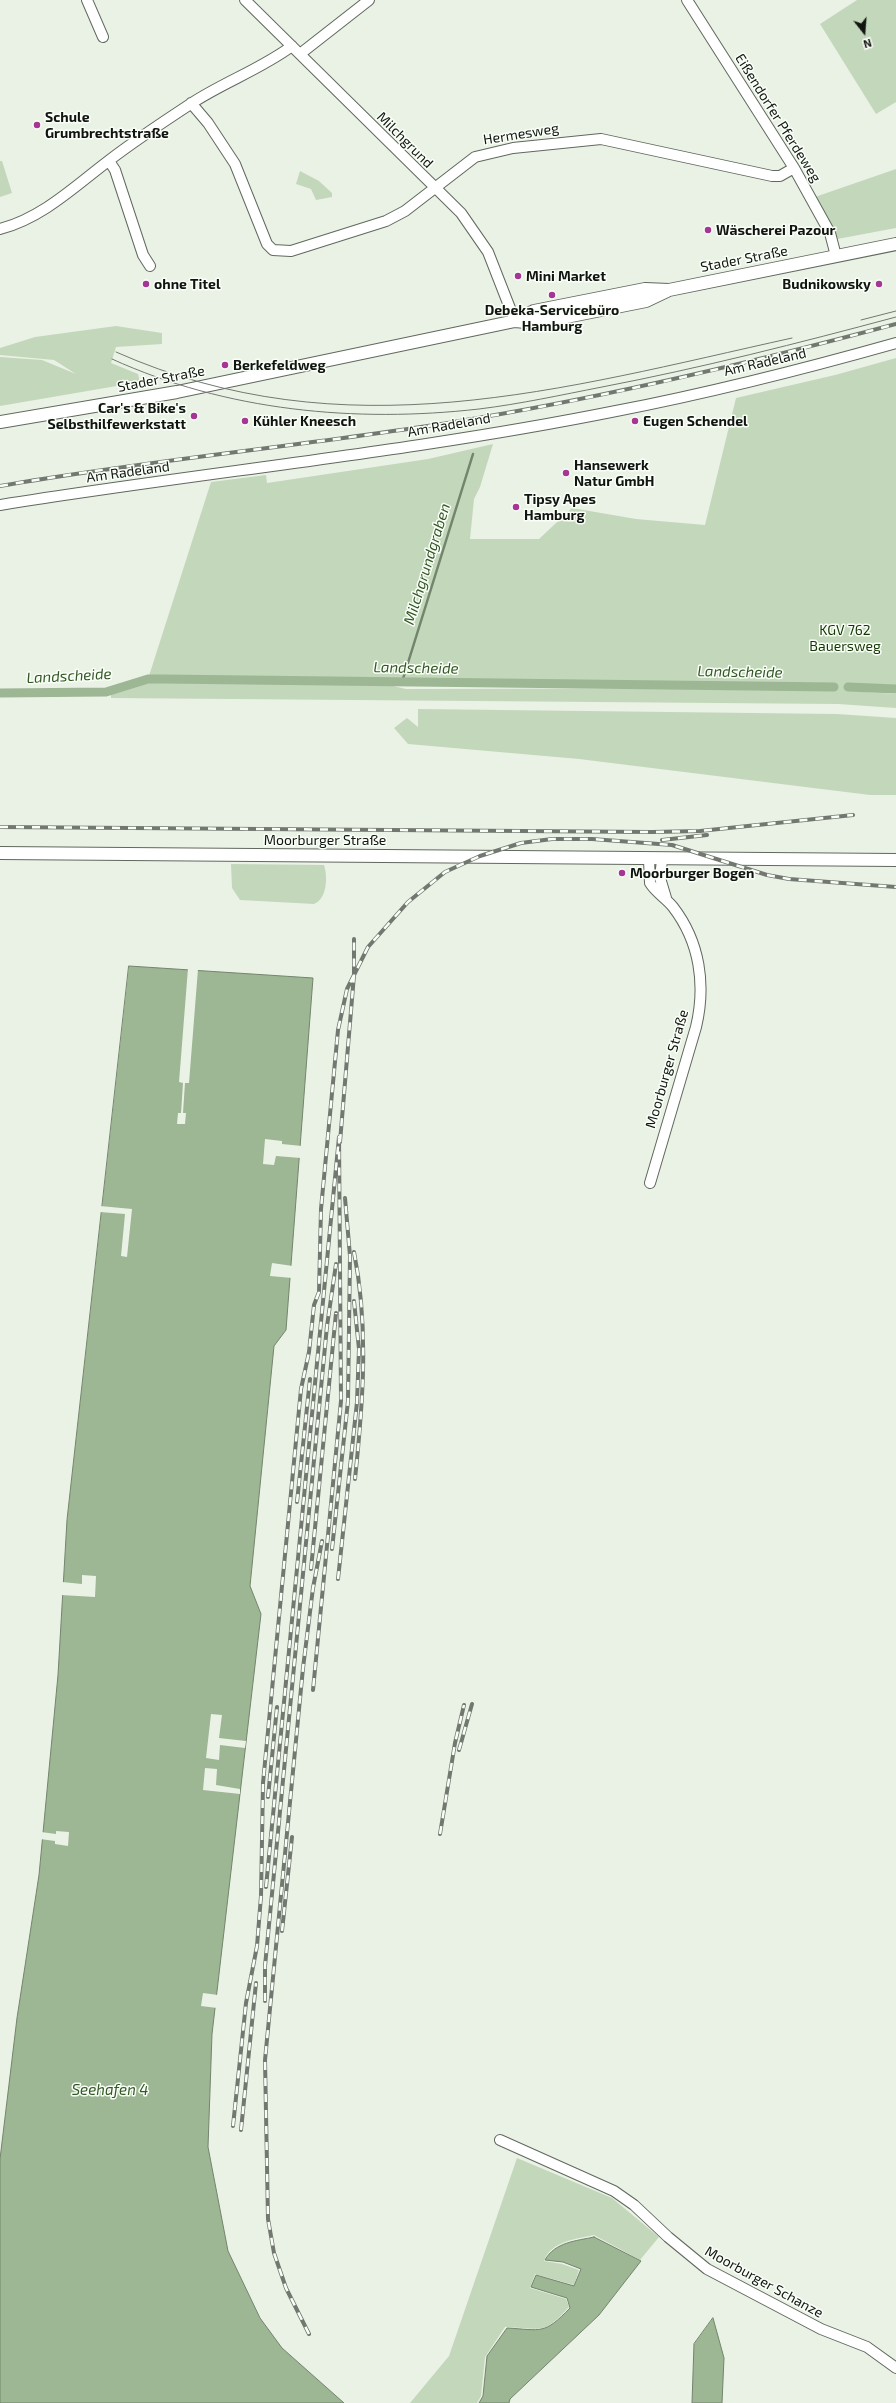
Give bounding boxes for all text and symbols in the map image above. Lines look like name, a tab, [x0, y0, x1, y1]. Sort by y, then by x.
north arrow	[844, 12, 884, 52]
text: N	[862, 37, 873, 51]
street label: Eißendorfer Pferdeweg	[732, 51, 824, 185]
street label: Milchgrund	[373, 108, 437, 172]
place label: Schule Grumbrechtstraße	[45, 109, 169, 142]
marker: Schule Grumbrechtstraße	[32, 120, 42, 130]
street label: Hermesweg	[482, 120, 560, 148]
place label: Wäscherei Pazour	[716, 222, 835, 238]
marker: Wäscherei Pazour	[703, 225, 713, 235]
street label: Stader Straße	[699, 242, 789, 276]
place label: Mini Market	[526, 268, 606, 284]
marker: Mini Market	[513, 271, 523, 281]
place label: ohne Titel	[154, 276, 221, 292]
place label: Budnikowsky	[782, 276, 871, 292]
marker: ohne Titel	[141, 279, 151, 289]
marker: Budnikowsky	[874, 279, 884, 289]
marker: Debeka-Servicebüro Hamburg	[547, 290, 557, 300]
place label: Debeka-Servicebüro Hamburg	[485, 302, 619, 334]
street label: Am Radeland	[722, 344, 808, 380]
place label: Berkefeldweg	[233, 357, 326, 373]
marker: Berkefeldweg	[220, 360, 230, 370]
street label: Stader Straße	[116, 362, 206, 396]
place label: Car's & Bike's Selbsthilfewerkstatt	[47, 400, 186, 432]
street label: Am Radeland	[406, 409, 492, 441]
marker: Car's & Bike's Selbsthilfewerkstatt	[189, 411, 199, 421]
place label: Kühler Kneesch	[253, 413, 356, 429]
place label: Eugen Schendel	[643, 413, 748, 429]
marker: Kühler Kneesch	[240, 416, 250, 426]
marker: Eugen Schendel	[630, 416, 640, 426]
place label: Hansewerk Natur GmbH	[574, 457, 655, 490]
street label: Am Radeland	[85, 458, 171, 486]
marker: Hansewerk Natur GmbH	[561, 468, 571, 478]
place label: Tipsy Apes Hamburg	[524, 491, 596, 524]
water label: Milchgrundgraben	[400, 501, 454, 627]
marker: Tipsy Apes Hamburg	[511, 502, 521, 512]
park label: KGV 762 Bauersweg	[809, 622, 881, 654]
water label: Landscheide	[373, 658, 459, 678]
water label: Landscheide	[697, 662, 783, 682]
water label: Landscheide	[26, 665, 112, 687]
street label: Moorburger Straße	[264, 832, 386, 848]
place label: Moorburger Bogen	[630, 865, 754, 881]
marker: Moorburger Bogen	[617, 868, 627, 878]
street label: Moorburger Straße	[642, 1008, 692, 1130]
water label: Seehafen 4	[72, 2081, 148, 2099]
street label: Moorburger Schanze	[702, 2243, 826, 2321]

